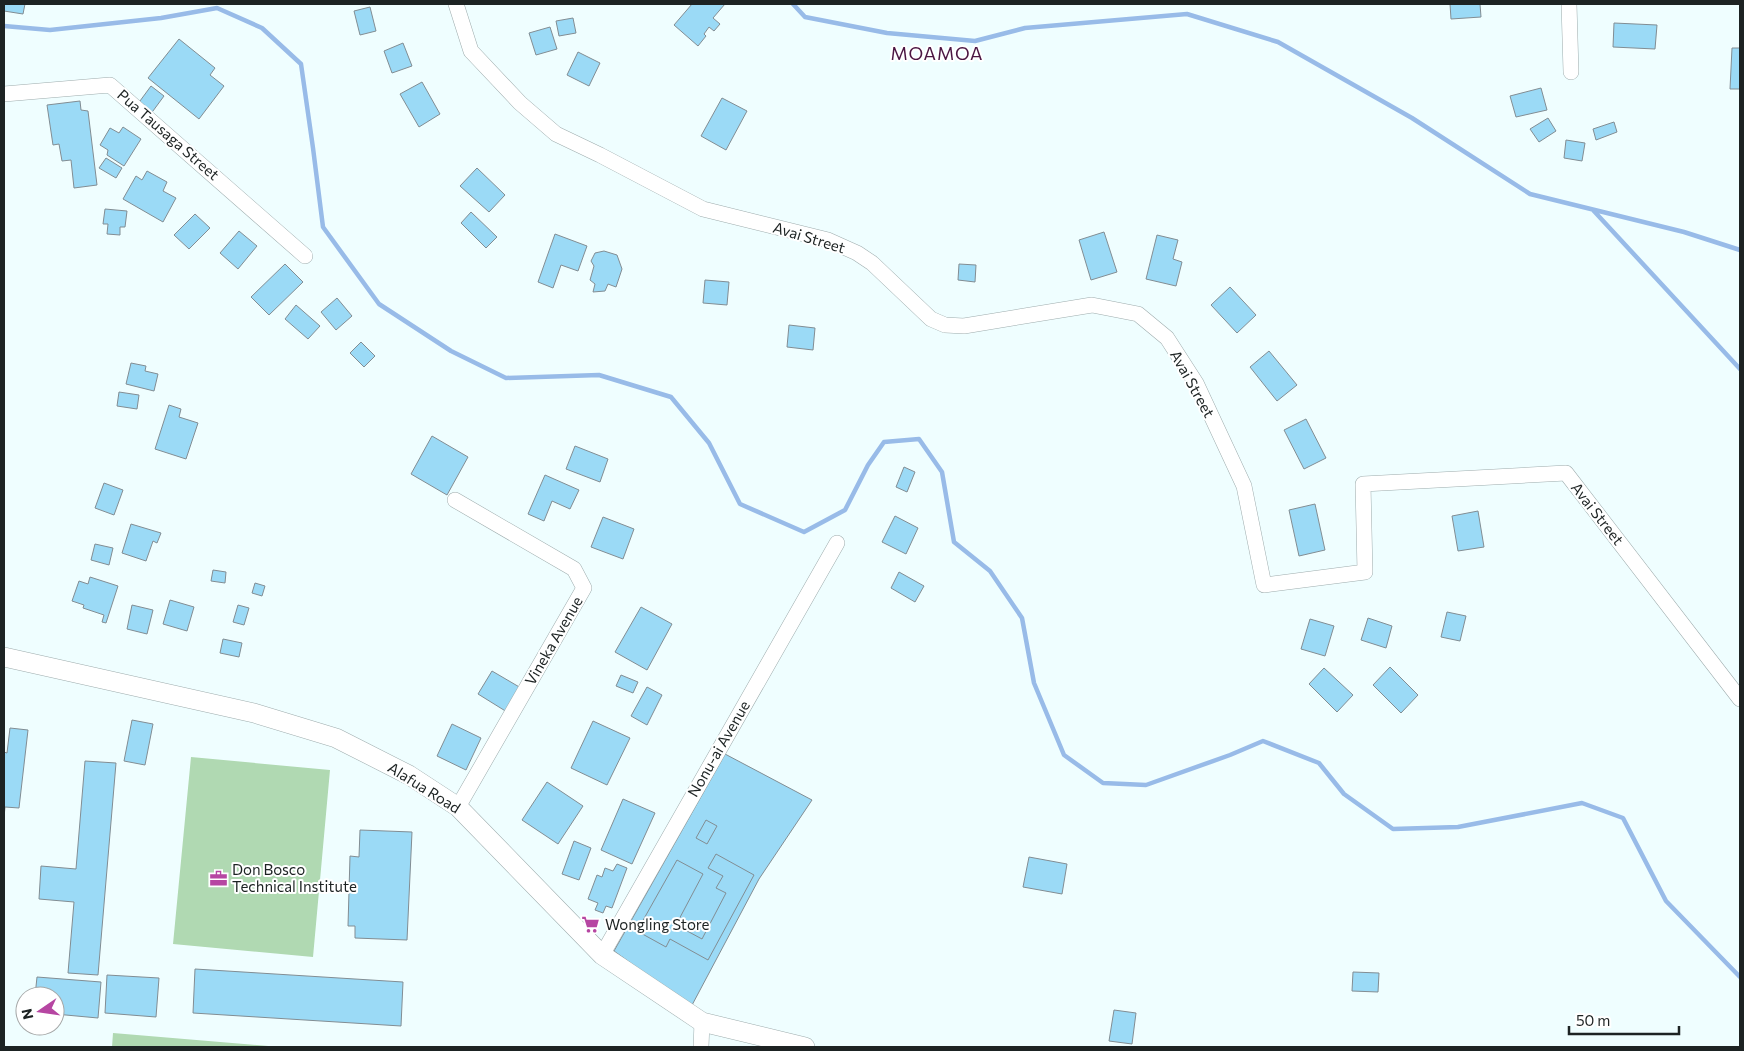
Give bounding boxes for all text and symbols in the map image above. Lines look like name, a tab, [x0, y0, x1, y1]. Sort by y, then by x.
district label: MOAMOA	[891, 42, 983, 64]
street label: Pua Tausaga Street	[114, 85, 223, 183]
street label: Avai Street	[771, 218, 847, 257]
street label: Avai Street	[1167, 347, 1219, 420]
street label: Avai Street	[1568, 479, 1628, 548]
street label: Vineka Avenue	[520, 593, 586, 688]
street label: Nonu-ai Avenue	[683, 697, 753, 800]
street label: Alafua Road	[385, 758, 464, 817]
place label: Don Bosco Technical Institute	[232, 860, 357, 895]
office icon: Don Bosco Technical Institute	[208, 869, 228, 889]
supermarket icon: Wongling Store	[581, 915, 601, 935]
place label: Wongling Store	[605, 915, 710, 933]
north arrow	[15, 986, 65, 1036]
scale bar	[1569, 1004, 1679, 1036]
text: N	[17, 1007, 36, 1021]
text: 50 m	[1576, 1011, 1610, 1029]

